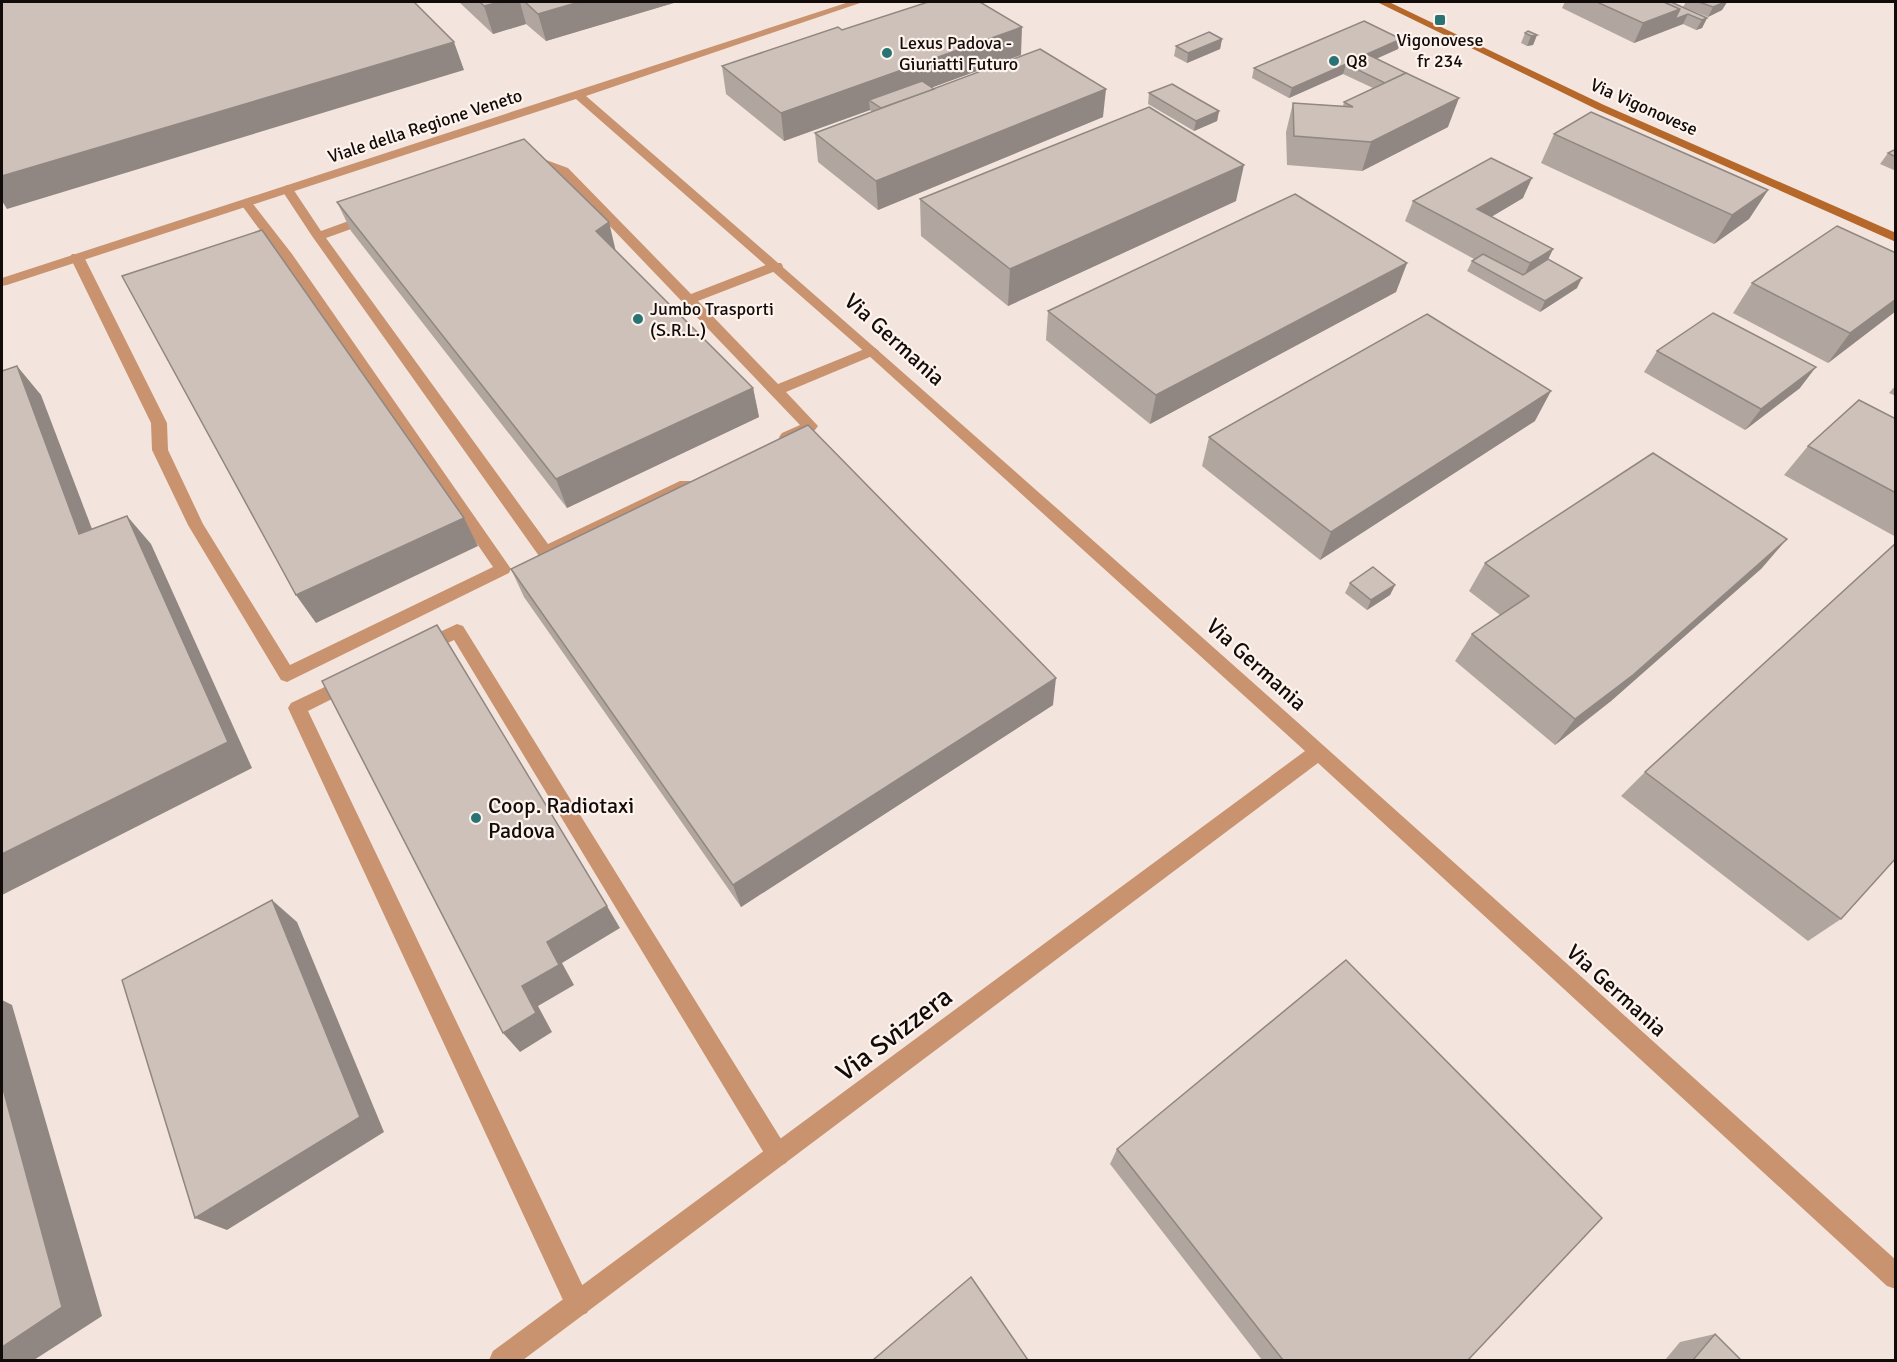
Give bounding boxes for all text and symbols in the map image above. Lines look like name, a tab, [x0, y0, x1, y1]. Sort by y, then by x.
marker: Vigonovese fr 234	[1433, 13, 1447, 27]
place label: Vigonovese fr 234	[1397, 29, 1483, 72]
place label: Lexus Padova - Giuriatti Futuro	[899, 32, 1018, 75]
marker: Lexus Padova - Giuriatti Futuro	[880, 46, 894, 60]
place label: Q8	[1346, 50, 1367, 72]
marker: Q8	[1327, 54, 1341, 68]
street label: Via Vigonovese	[1587, 74, 1701, 140]
street label: Viale della Regione Veneto	[325, 84, 525, 168]
street label: Via Germania	[839, 287, 950, 391]
place label: Jumbo Trasporti (S.R.L.)	[650, 298, 774, 341]
marker: Jumbo Trasporti (S.R.L.)	[631, 312, 645, 326]
street label: Via Germania	[1201, 612, 1312, 716]
place label: Coop. Radiotaxi Padova	[488, 792, 634, 844]
marker: Coop. Radiotaxi Padova	[469, 811, 483, 825]
street label: Via Germania	[1561, 938, 1672, 1042]
street label: Via Svizzera	[830, 980, 959, 1089]

